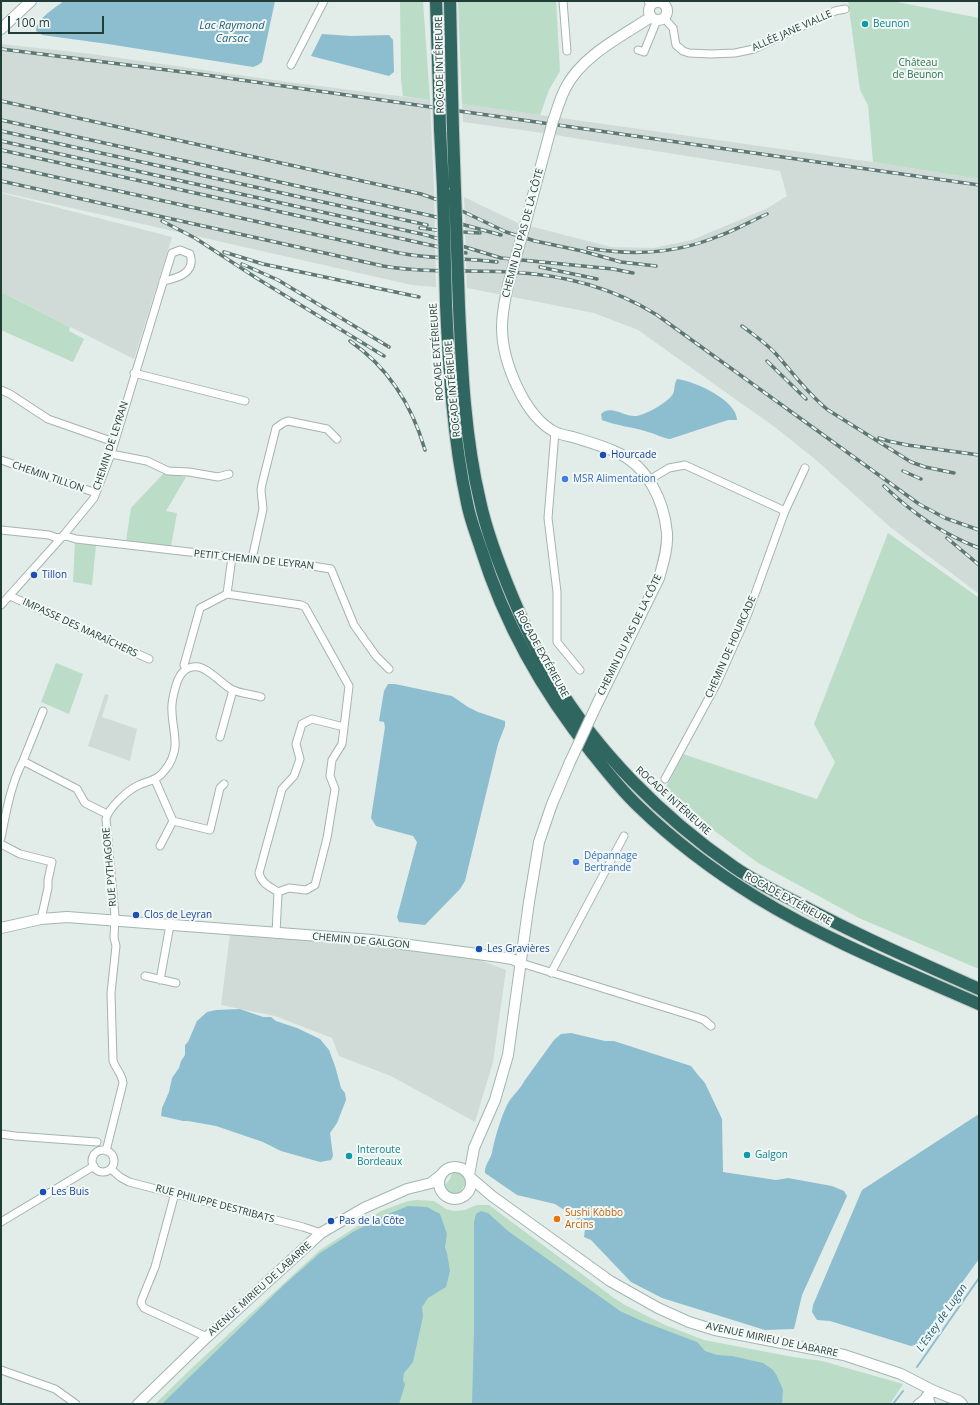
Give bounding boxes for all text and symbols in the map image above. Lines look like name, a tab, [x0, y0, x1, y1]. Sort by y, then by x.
scale bar	[10, 8, 106, 34]
street label: ALLÉE JANE VIALLE	[750, 8, 834, 54]
text: 100 m	[15, 14, 50, 31]
street label: ROCADE INTÉRIEURE	[433, 16, 447, 114]
place label: Beunon	[873, 18, 909, 30]
water label: Lac Raymond Carsac	[199, 19, 265, 45]
marker: Beunon	[860, 19, 870, 29]
park label: Château de Beunon	[893, 57, 943, 80]
street label: CHEMIN DU PAS DE LA CÔTE	[500, 167, 546, 299]
street label: ROCADE EXTÉRIEURE	[428, 303, 446, 401]
street label: ROCADE INTÉRIEURE	[443, 340, 463, 438]
street label: CHEMIN DE LEYRAN	[91, 400, 131, 492]
place label: Hourcade	[611, 449, 657, 461]
marker: Hourcade	[598, 450, 608, 460]
street label: CHEMIN TILLON	[10, 459, 86, 495]
place label: MSR Alimentation	[573, 473, 656, 485]
marker: MSR Alimentation	[560, 474, 570, 484]
street label: PETIT CHEMIN DE LEYRAN	[193, 548, 315, 572]
place label: Tillon	[42, 569, 67, 581]
marker: Tillon	[29, 570, 39, 580]
street label: CHEMIN DU PAS DE LA CÔTE	[595, 572, 665, 698]
street label: CHEMIN DE HOURCADE	[703, 594, 759, 700]
street label: IMPASSE DES MARAÎCHERS	[21, 596, 139, 660]
street label: ROCADE EXTÉRIEURE	[513, 608, 571, 700]
street label: ROCADE INTÉRIEURE	[633, 764, 713, 838]
street label: RUE PYTHAGORE	[101, 827, 119, 907]
place label: Dépannage Bertrande	[584, 850, 637, 874]
marker: Dépannage Bertrande	[571, 857, 581, 867]
street label: ROCADE EXTÉRIEURE	[742, 870, 834, 928]
place label: Clos de Leyran	[144, 909, 212, 921]
marker: Clos de Leyran	[131, 910, 141, 920]
street label: CHEMIN DE GALGON	[312, 931, 410, 951]
place label: Les Gravières	[487, 943, 550, 955]
marker: Les Gravières	[474, 944, 484, 954]
place label: Interoute Bordeaux	[357, 1144, 402, 1168]
place label: Galgon	[755, 1149, 788, 1161]
marker: Galgon	[742, 1150, 752, 1160]
marker: Interoute Bordeaux	[344, 1151, 354, 1161]
street label: RUE PHILIPPE DESTRIBATS	[154, 1182, 276, 1226]
place label: Les Buis	[51, 1186, 89, 1198]
marker: Les Buis	[38, 1187, 48, 1197]
place label: Sushi Kòbbo Arcins	[565, 1207, 623, 1230]
marker: Sushi Kòbbo Arcins	[552, 1214, 562, 1224]
place label: Pas de la Côte	[339, 1215, 404, 1227]
marker: Pas de la Côte	[326, 1216, 336, 1226]
street label: AVENUE MIRIEU DE LABARRE	[206, 1239, 314, 1339]
water label: L'Estey de Lugan	[914, 1282, 970, 1354]
street label: AVENUE MIRIEU DE LABARRE	[705, 1320, 839, 1360]

